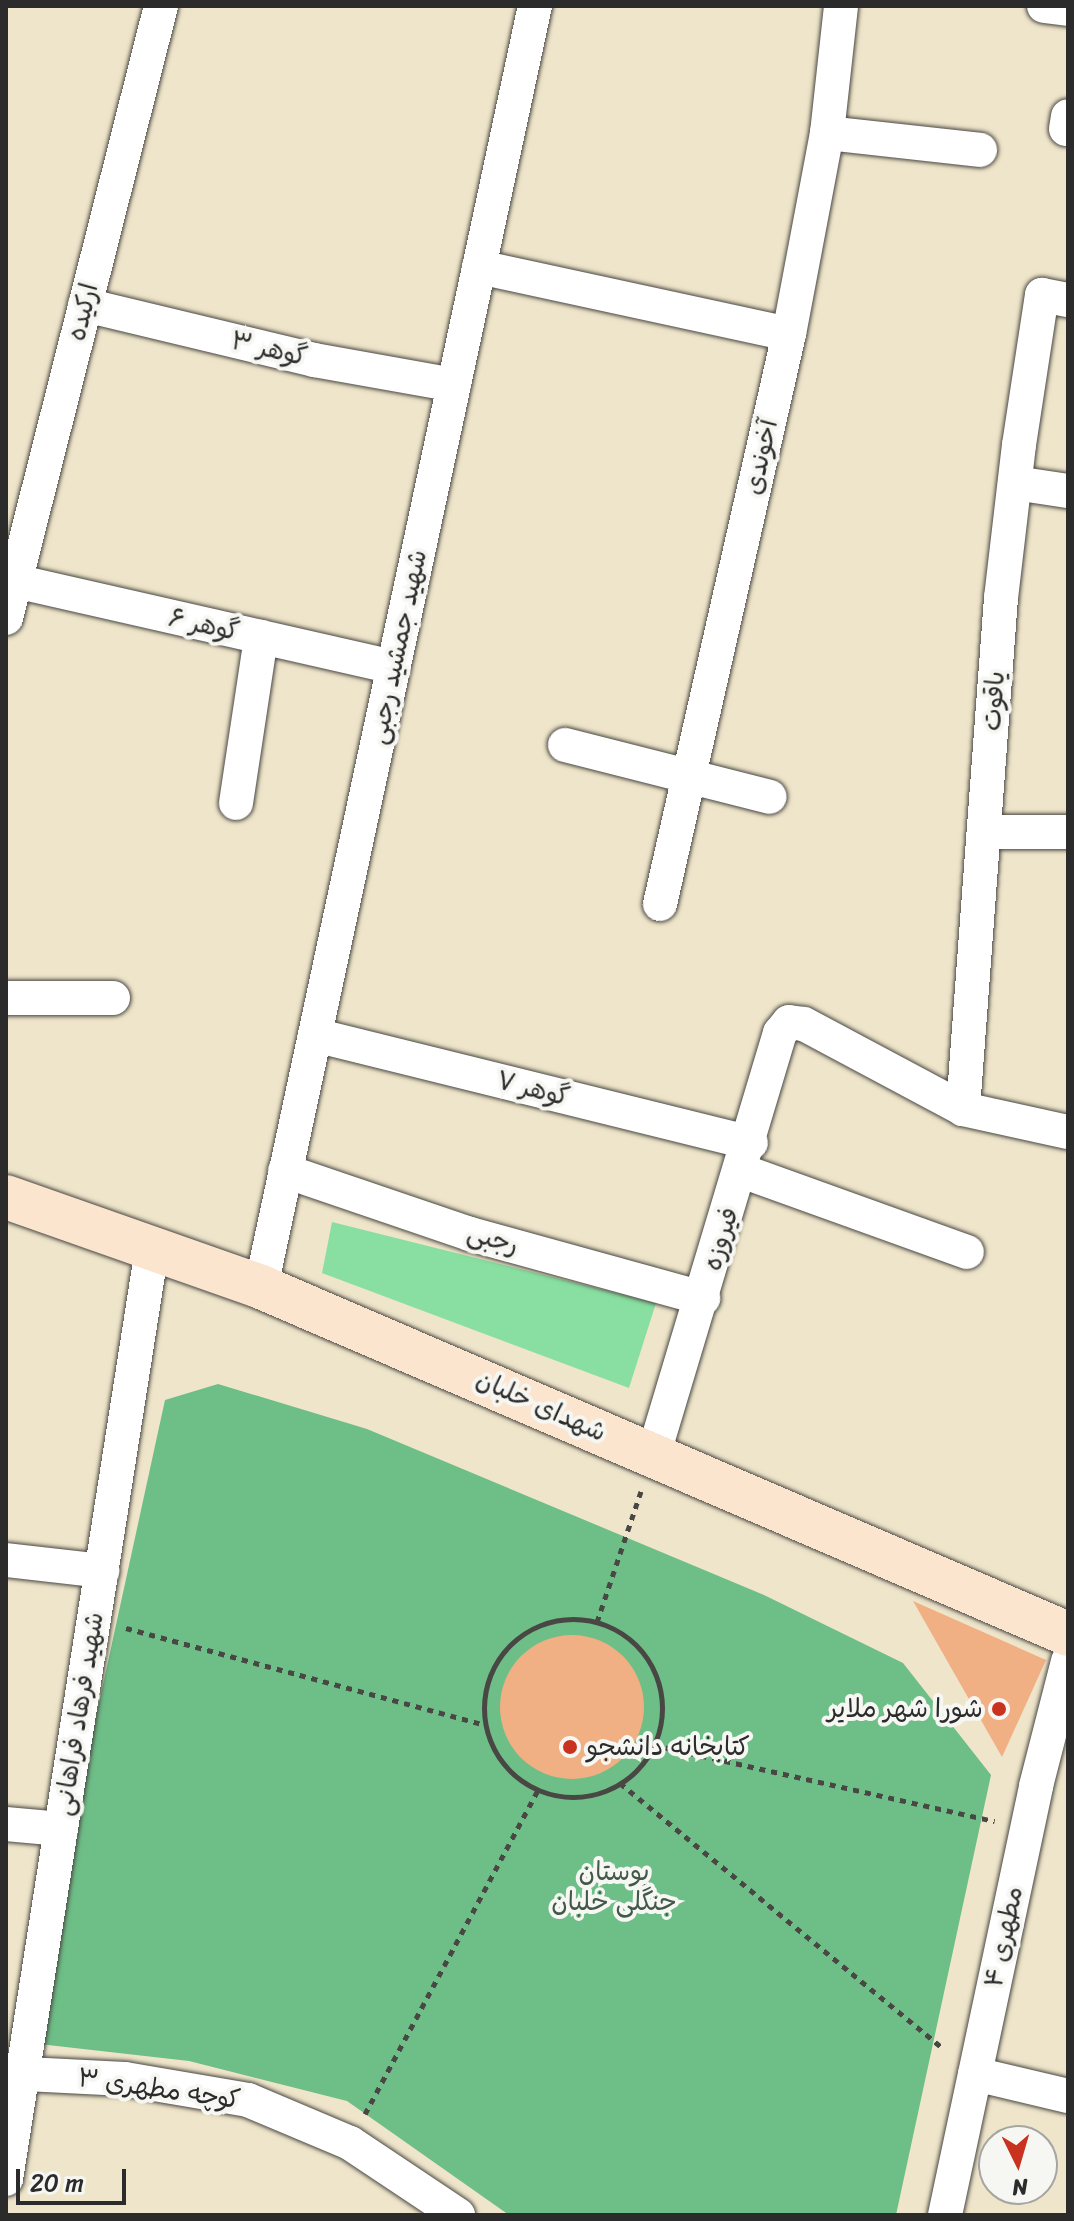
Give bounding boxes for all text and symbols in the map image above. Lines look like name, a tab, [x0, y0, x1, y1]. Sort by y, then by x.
street label: ارکیده	[61, 280, 105, 344]
street label: گوهر ۳	[228, 325, 310, 373]
street label: آخوندی	[737, 416, 785, 498]
street label: شهید جمشید رجبی	[362, 547, 434, 747]
street label: گوهر ۶	[166, 602, 242, 648]
street label: یاقوت	[976, 670, 1012, 732]
street label: گوهر ۷	[493, 1065, 573, 1113]
street label: فیروزه	[697, 1204, 745, 1274]
street label: رجبی	[464, 1217, 522, 1261]
street label: شهدای خلبان	[471, 1364, 611, 1448]
street label: شهید فرهاد فراهانی	[48, 1610, 110, 1818]
place label: شورا شهر ملایر	[827, 1693, 983, 1725]
marker: شورا شهر ملایر	[990, 1700, 1008, 1718]
place label: کتابخانه دانشجو	[586, 1731, 750, 1763]
marker: کتابخانه دانشجو	[561, 1738, 579, 1756]
park label: بوستان جنگلی خلبان	[551, 1856, 677, 1918]
street label: مطهری ۴	[978, 1884, 1030, 1990]
street label: کوچه مطهری ۳	[76, 2062, 242, 2116]
north arrow	[978, 2125, 1058, 2205]
scale bar	[20, 2153, 130, 2203]
text: 20 m	[30, 2162, 84, 2204]
text: N	[1011, 2167, 1029, 2208]

